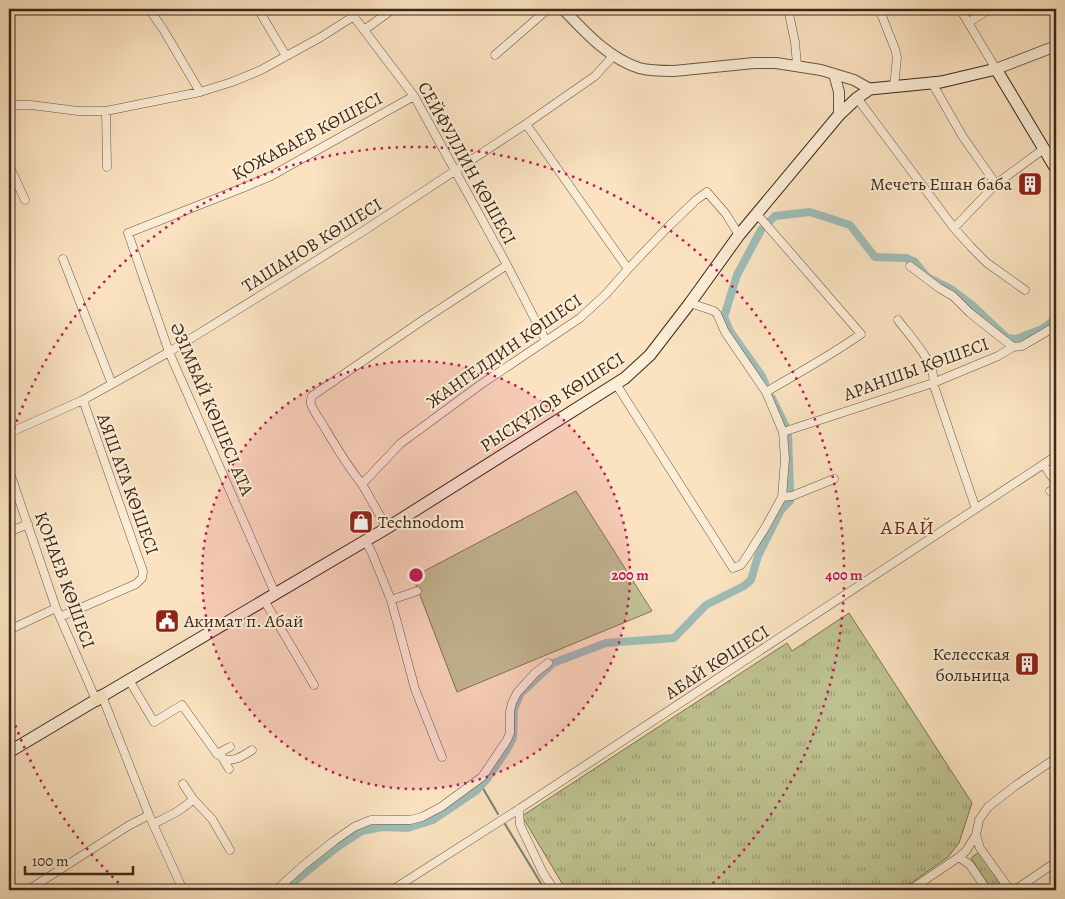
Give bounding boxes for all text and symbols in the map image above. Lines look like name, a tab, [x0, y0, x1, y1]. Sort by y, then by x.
street label: СЕЙФУЛЛИН КӨШЕСІ	[412, 77, 522, 249]
street label: ҚОЖАБАЕВ КӨШЕСІ	[228, 86, 386, 186]
building icon: Мечеть Ешан баба	[1017, 171, 1043, 197]
place label: Мечеть Ешан баба	[870, 172, 1013, 196]
street label: ТАШАНОВ КӨШЕСІ	[238, 192, 386, 298]
street label: ЖАНГЕЛДИН КӨШЕСІ	[422, 288, 586, 414]
street label: ӘЗІМБАЙ КӨШЕСІ АТА	[165, 319, 260, 500]
street label: АРАНШЫ КӨШЕСІ	[839, 332, 992, 407]
street label: РЫСҚҰЛОВ КӨШЕСІ	[475, 346, 629, 458]
street label: АЯШ АТА КӨШЕСІ	[91, 409, 165, 558]
street label: ҚОНАЕВ КӨШЕСІ	[29, 508, 101, 652]
shop icon: Technodom	[348, 509, 374, 535]
place label: Technodom	[378, 510, 465, 534]
district label: АБАЙ	[880, 514, 935, 541]
text: 200 m	[611, 565, 649, 585]
text: 400 m	[825, 565, 863, 585]
centre of rings	[407, 566, 425, 584]
public building icon: Акимат п. Абай	[154, 608, 180, 634]
place label: Акимат п. Абай	[183, 609, 304, 633]
street label: АБАЙ КӨШЕСІ	[659, 619, 774, 705]
place label: Келесская больница	[932, 642, 1011, 687]
building icon: Келесская больница	[1014, 651, 1040, 677]
scale bar	[25, 844, 132, 876]
text: 100 m	[32, 851, 69, 871]

